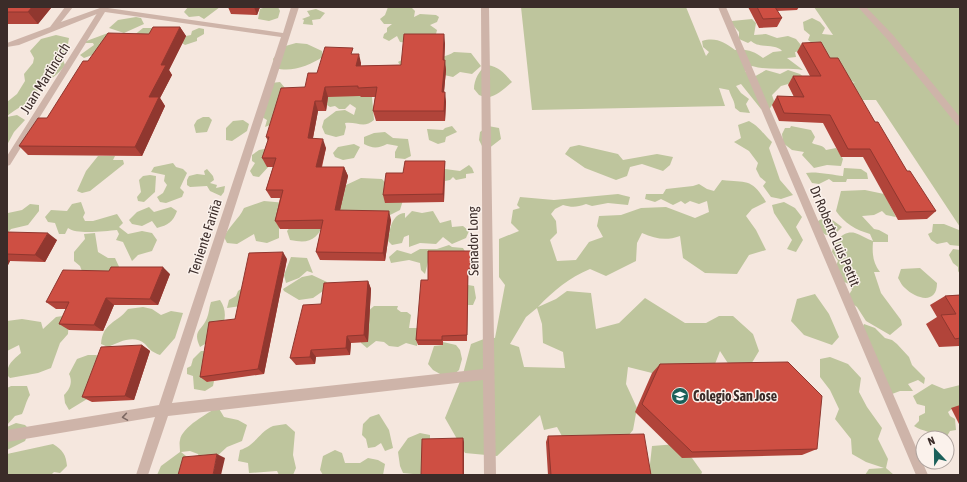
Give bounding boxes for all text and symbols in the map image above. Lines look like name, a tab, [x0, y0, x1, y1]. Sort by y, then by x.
street label: Juan Martincich	[17, 40, 73, 116]
street label: Dr Roberto Luis Pettit	[807, 183, 863, 289]
street label: Teniente Fariña	[185, 197, 225, 277]
street label: Senador Long	[464, 206, 482, 276]
school or university icon: Colegio San Jose	[670, 386, 690, 406]
place label: Colegio San Jose	[693, 388, 777, 404]
one-way arrow	[122, 412, 128, 421]
north arrow	[915, 430, 955, 470]
text: N	[926, 434, 937, 448]

